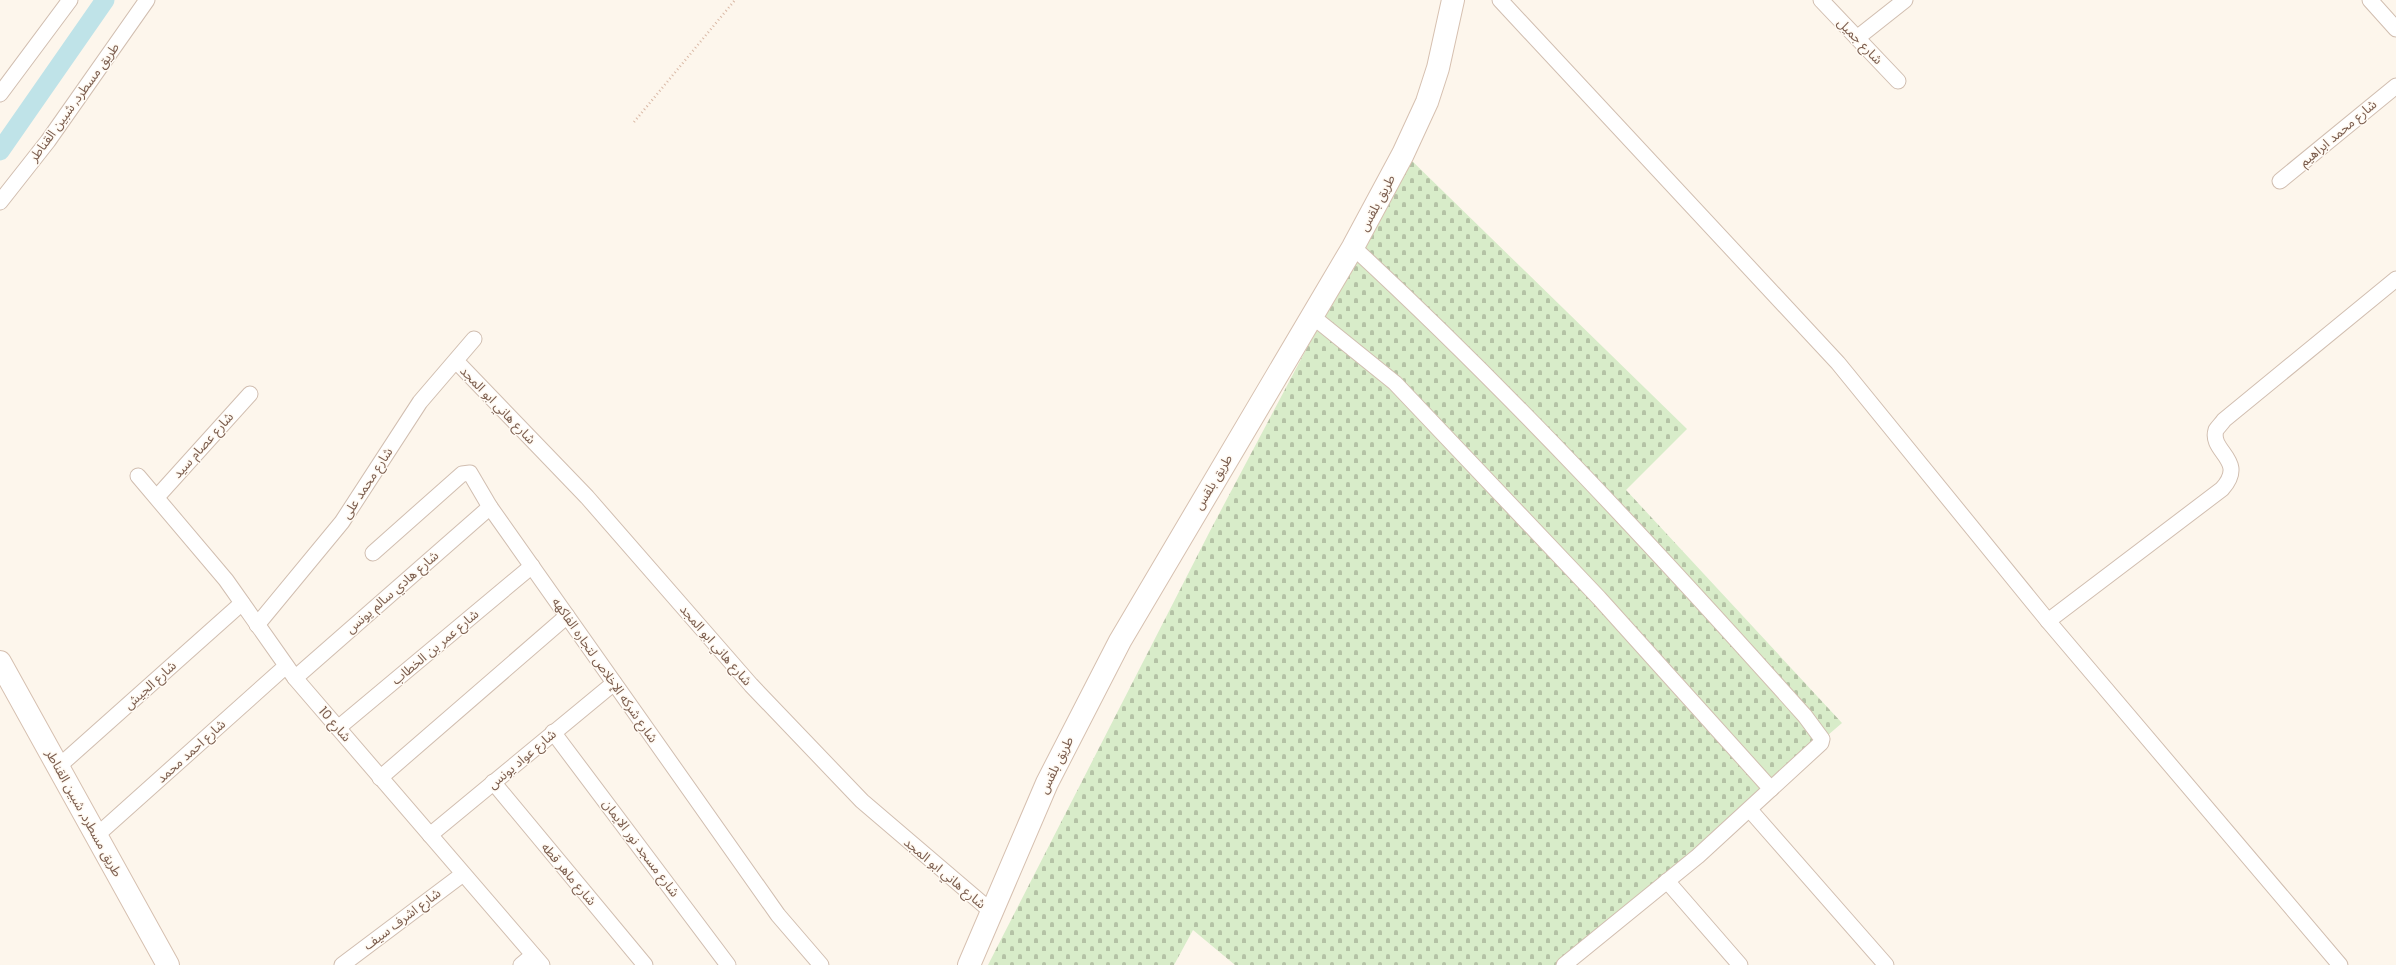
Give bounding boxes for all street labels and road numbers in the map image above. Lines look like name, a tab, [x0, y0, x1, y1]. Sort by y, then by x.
street label: شارع جميل	[1832, 13, 1887, 69]
street label: طريق مسطرد, شبين القناطر	[24, 38, 124, 166]
street label: شارع محمد ابراهيم	[2295, 95, 2382, 172]
street label: طريق بلقس	[1354, 171, 1400, 235]
street label: شارع هاني ابو المجد	[455, 362, 540, 449]
street label: شارع عصام سيد	[168, 408, 239, 483]
street label: شارع محمد على	[337, 444, 398, 523]
street label: طريق بلقس	[1189, 450, 1237, 513]
street label: شارع هادي سالم يونس	[341, 546, 443, 639]
street label: شارع شركه الإخلاص لتجاره الفاكهه	[547, 593, 663, 747]
street label: شارع هاني ابو المجد	[675, 600, 757, 690]
street label: شارع عمر بن الخطاب	[387, 605, 483, 690]
street label: شارع الجيش	[120, 656, 181, 715]
street label: شارع 10	[314, 702, 356, 746]
street label: شارع احمد محمد	[152, 715, 230, 788]
street label: شارع عواد يونس	[484, 725, 561, 794]
street label: طريق بلقس	[1034, 733, 1078, 797]
street label: طريق مسطرد, شبين القناطر	[41, 745, 127, 880]
street label: شارع مسجد نور الايمان	[597, 795, 684, 901]
street label: شارع هاني ابو المجد	[899, 833, 990, 914]
street label: شارع ماهر قطه	[536, 838, 601, 910]
street label: شارع اشرف سيف	[359, 884, 445, 955]

